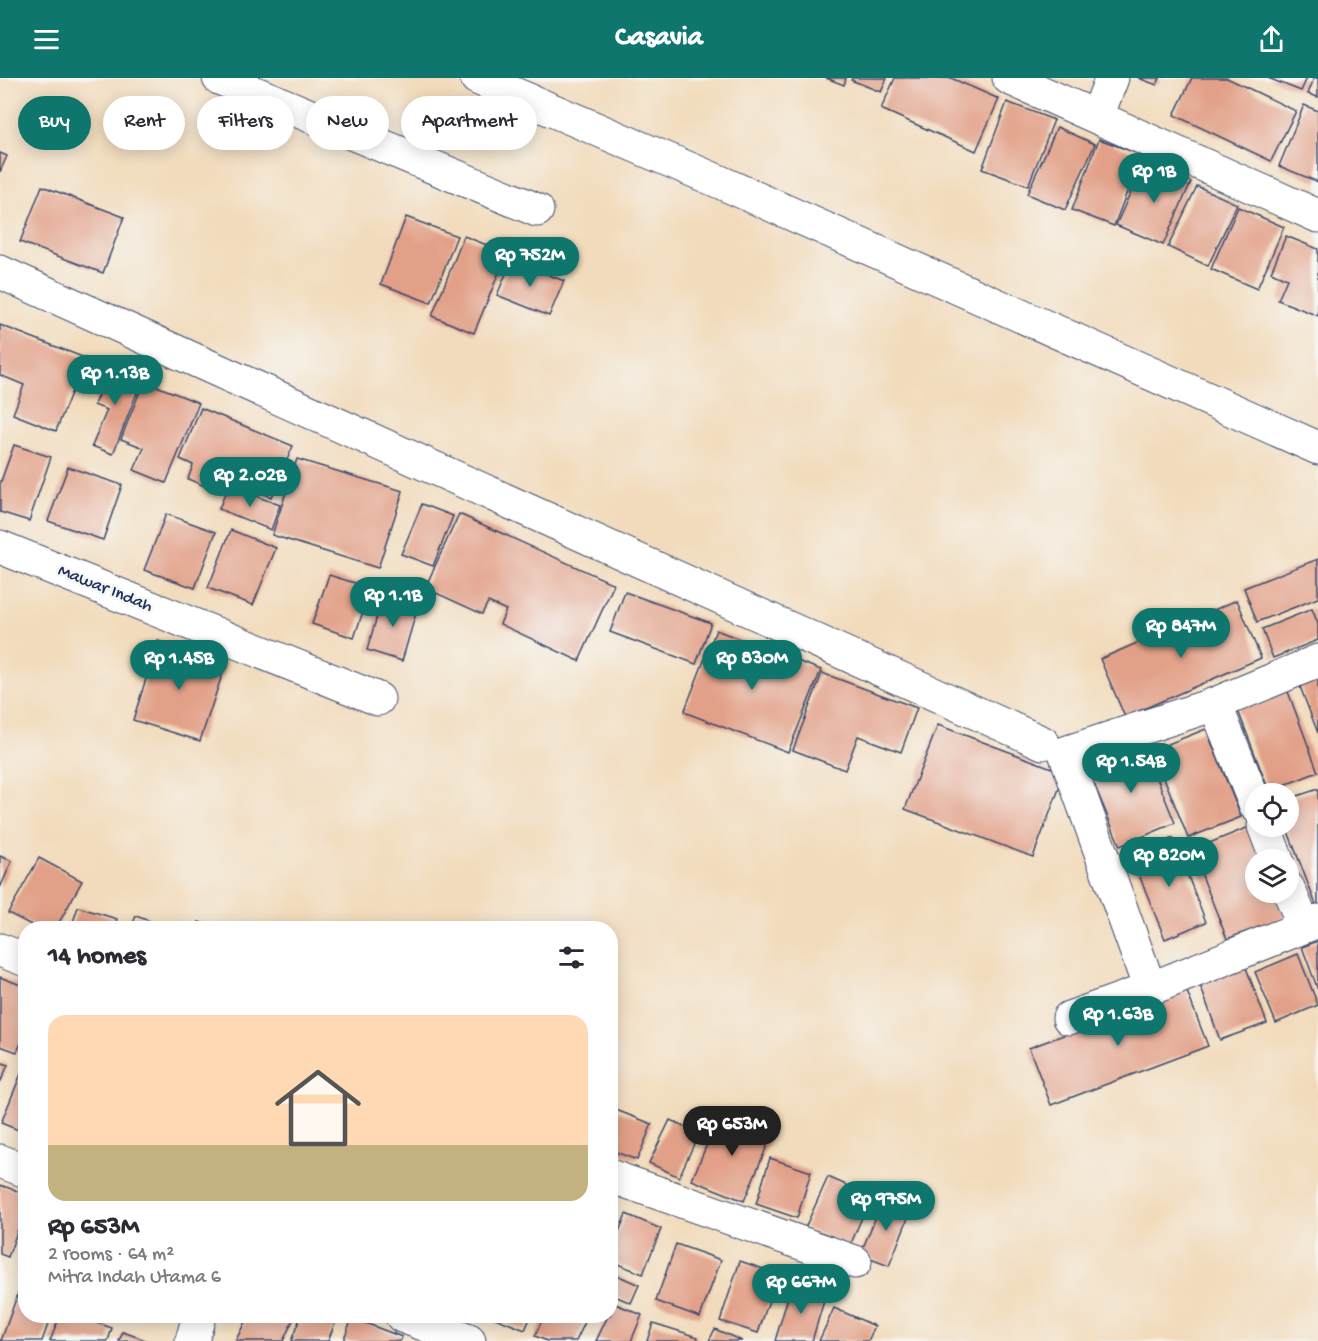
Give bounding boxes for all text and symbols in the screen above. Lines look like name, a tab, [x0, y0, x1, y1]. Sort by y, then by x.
icon: menu	[30, 23, 63, 56]
text: Casavia	[615, 23, 703, 55]
icon: share	[1255, 23, 1288, 56]
chip: Buy	[18, 96, 91, 150]
chip: Rent	[103, 96, 185, 150]
chip: Filters	[197, 96, 294, 150]
chip: New	[306, 96, 389, 150]
chip: Apartment	[401, 96, 537, 150]
pin: Rp 1B	[1112, 153, 1196, 204]
text: Rp 1B	[1132, 161, 1176, 184]
pin: Rp 752M	[475, 237, 585, 288]
text: Rp 752M	[495, 245, 565, 268]
pin: Rp 1.13B	[53, 355, 177, 406]
text: Rp 1.13B	[81, 363, 149, 386]
pin: Rp 2.02B	[188, 457, 312, 508]
text: Rp 2.02B	[214, 465, 286, 488]
street label: Mawar Indah	[55, 561, 156, 618]
pin: Rp 1.1B	[338, 577, 448, 628]
text: Rp 1.1B	[364, 585, 422, 608]
pin: Rp 847M	[1126, 608, 1236, 659]
text: Rp 847M	[1146, 616, 1216, 639]
pin: Rp 1.45B	[117, 640, 241, 691]
pin: Rp 830M	[697, 640, 807, 691]
text: Rp 1.45B	[144, 648, 214, 671]
text: Rp 830M	[716, 648, 788, 671]
pin: Rp 1.54B	[1069, 743, 1193, 794]
text: Rp 1.54B	[1096, 751, 1166, 774]
map controls	[1245, 783, 1299, 903]
button: locate	[1245, 783, 1299, 837]
pin: Rp 820M	[1114, 837, 1224, 888]
text: Rp 820M	[1133, 845, 1205, 868]
button: layers	[1245, 849, 1299, 903]
icon: filters	[555, 941, 588, 974]
text: 14 homes	[48, 942, 146, 973]
pin: Rp 1.63B	[1056, 996, 1180, 1047]
text: Rp 1.63B	[1083, 1004, 1153, 1027]
icon: home	[264, 1054, 372, 1162]
pin: Rp 653M	[677, 1106, 787, 1157]
text: Rp 653M	[697, 1114, 767, 1137]
pin: Rp 975M	[831, 1181, 941, 1232]
text: Rp 975M	[851, 1189, 921, 1212]
text: Rp 653M	[48, 1213, 139, 1244]
text: 2 rooms · 64 m²	[48, 1244, 174, 1267]
pin: Rp 667M	[746, 1264, 856, 1315]
text: Mitra Indah Utama 6	[48, 1267, 221, 1290]
text: Rp 667M	[766, 1272, 836, 1295]

